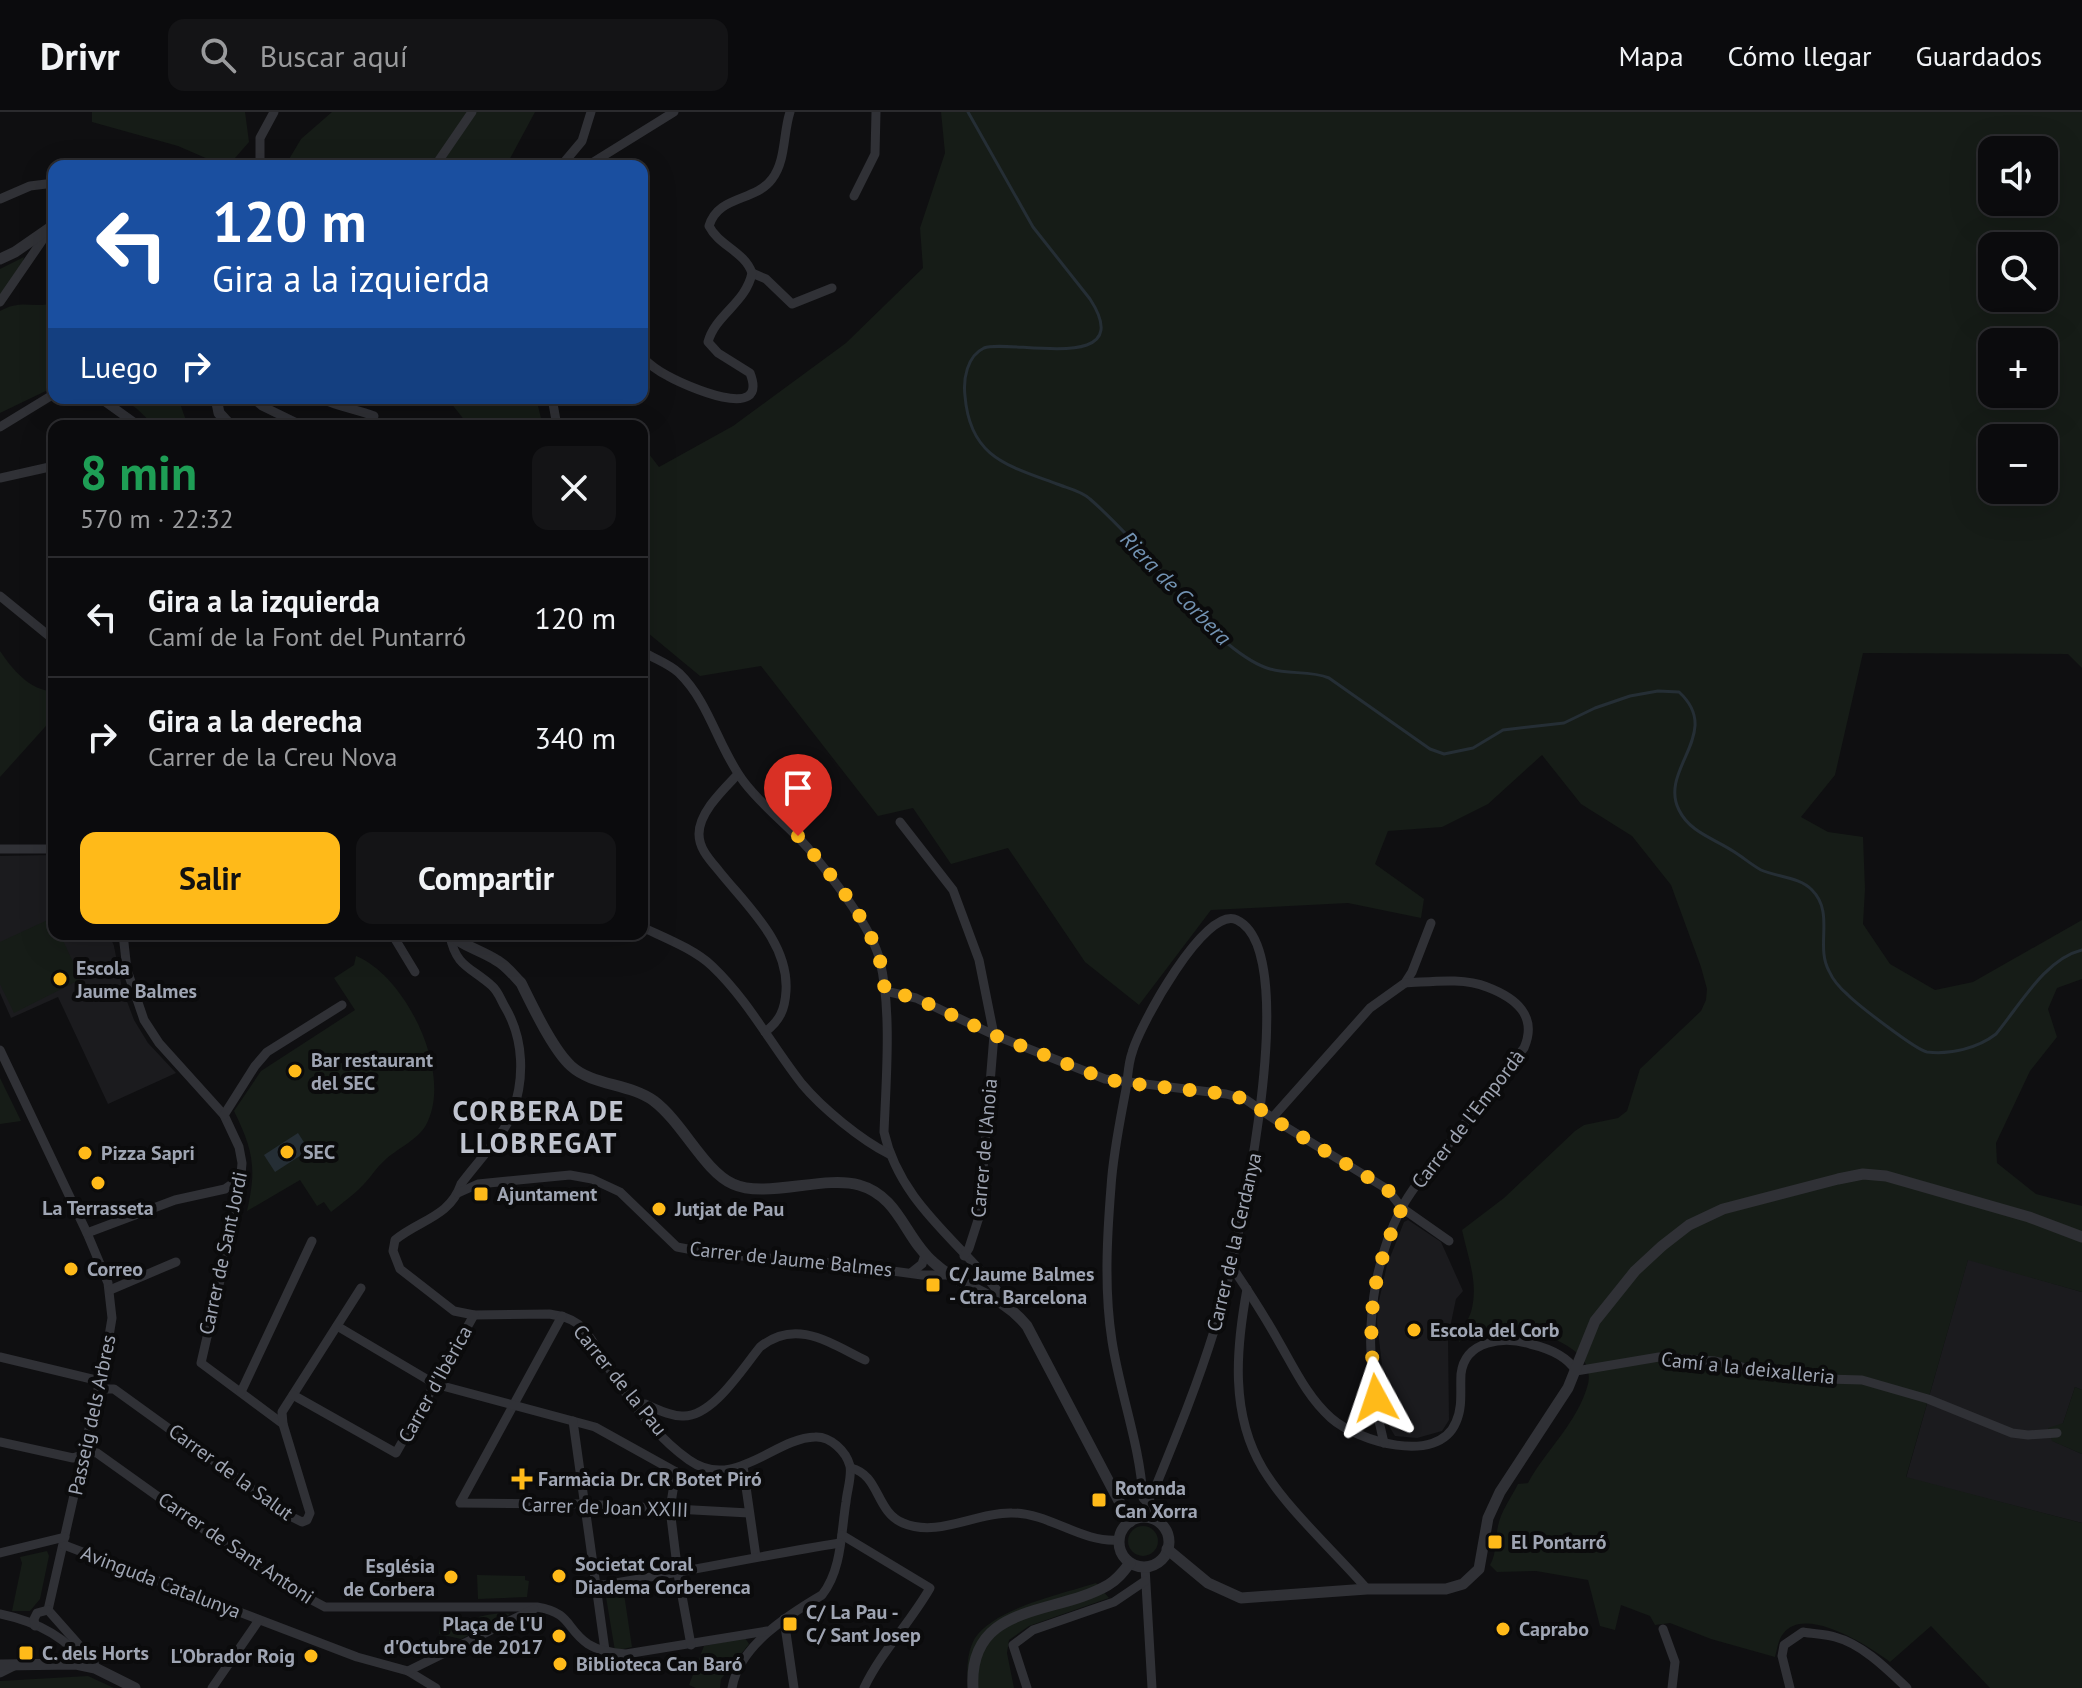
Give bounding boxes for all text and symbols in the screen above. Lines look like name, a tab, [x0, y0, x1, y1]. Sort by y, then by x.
search box	[168, 19, 728, 91]
text: Drivr	[40, 31, 120, 80]
icon: search	[196, 33, 240, 77]
text: Buscar aquí	[260, 36, 408, 75]
text: Mapa	[1619, 37, 1684, 74]
text: Cómo llegar	[1728, 37, 1872, 74]
text: Guardados	[1916, 37, 2042, 74]
map controls	[1978, 136, 2058, 504]
button: sound	[1978, 136, 2058, 216]
text: 120 m	[212, 185, 367, 257]
icon: left	[80, 192, 184, 296]
button: search	[1978, 232, 2058, 312]
text: Gira a la izquierda	[212, 255, 490, 302]
button: +	[1978, 328, 2058, 408]
icon: right	[174, 344, 218, 388]
text: Luego	[80, 347, 158, 386]
button: −	[1978, 424, 2058, 504]
text: 8 min	[80, 441, 197, 503]
button: close	[532, 446, 616, 530]
text: 570 m · 22:32	[80, 502, 234, 535]
water label: Riera de Corbera	[1115, 525, 1238, 651]
text: Gira a la izquierda	[148, 581, 380, 620]
icon: left	[80, 595, 124, 639]
text: 120 m	[535, 598, 616, 637]
text: Camí de la Font del Puntarró	[148, 620, 466, 653]
text: Gira a la derecha	[148, 701, 362, 740]
icon: right	[80, 715, 124, 759]
text: 340 m	[535, 718, 616, 757]
text: Carrer de la Creu Nova	[148, 740, 398, 773]
pin	[764, 754, 832, 836]
icon: arrive	[776, 766, 820, 810]
button: Salir	[80, 832, 340, 924]
button: Compartir	[356, 832, 616, 924]
place label: Escola Jaume Balmes	[75, 955, 197, 1004]
marker: Escola Jaume Balmes	[51, 970, 69, 988]
street label: Carrer de l'Empordà	[1406, 1044, 1530, 1194]
place label: Bar restaurant del SEC	[311, 1047, 433, 1096]
marker: Bar restaurant del SEC	[286, 1062, 304, 1080]
street label: Carrer de l'Anoia	[965, 1077, 1003, 1219]
district label: CORBERA DE LLOBREGAT	[453, 1092, 625, 1161]
place label: SEC	[303, 1139, 335, 1165]
place label: Pizza Sapri	[101, 1140, 195, 1166]
marker: SEC	[278, 1143, 296, 1161]
marker: Pizza Sapri	[76, 1144, 94, 1162]
street label: Carrer de la Cerdanya	[1201, 1150, 1267, 1334]
street label: Carrer de Sant Jordi	[193, 1169, 253, 1337]
marker: La Terrasseta	[89, 1174, 107, 1192]
place label: Ajuntament	[497, 1181, 597, 1207]
marker: Ajuntament	[472, 1185, 490, 1203]
place label: La Terrasseta	[42, 1195, 154, 1221]
place label: Jutjat de Pau	[674, 1196, 784, 1222]
marker: Jutjat de Pau	[650, 1200, 668, 1218]
street label: Carrer de Jaume Balmes	[688, 1235, 894, 1283]
place label: Correo	[87, 1256, 143, 1282]
marker: Correo	[62, 1260, 80, 1278]
place label: C/ Jaume Balmes - Ctra. Barcelona	[949, 1261, 1094, 1310]
marker: C/ Jaume Balmes - Ctra. Barcelona	[924, 1276, 942, 1294]
place label: Escola del Corb	[1430, 1317, 1560, 1343]
street label: Carrer de la Pau	[567, 1319, 673, 1441]
street label: Carrer d'Ibèrica	[392, 1321, 478, 1447]
marker: Escola del Corb	[1405, 1321, 1423, 1339]
street label: Passeig dels Arbres	[62, 1332, 122, 1498]
street label: Camí a la deixalleria	[1660, 1346, 1836, 1390]
position arrow	[1334, 1356, 1418, 1440]
street label: Carrer de la Salut	[163, 1418, 299, 1526]
place label: Farmàcia Dr. CR Botet Piró	[538, 1466, 762, 1492]
marker: Farmàcia Dr. CR Botet Piró	[513, 1470, 531, 1488]
place label: Rotonda Can Xorra	[1115, 1475, 1198, 1524]
street label: Carrer de Sant Antoni	[153, 1486, 319, 1610]
street label: Carrer de Joan XXIII	[521, 1491, 689, 1523]
marker: Rotonda Can Xorra	[1090, 1491, 1108, 1509]
place label: El Pontarró	[1511, 1529, 1607, 1555]
marker: El Pontarró	[1486, 1533, 1504, 1551]
street label: Avinguda Catalunya	[77, 1540, 245, 1624]
place label: Societat Coral Diadema Corberenca	[575, 1551, 751, 1600]
place label: Església de Corbera	[343, 1553, 435, 1602]
marker: Societat Coral Diadema Corberenca	[550, 1567, 568, 1585]
marker: Església de Corbera	[442, 1568, 460, 1586]
place label: C/ La Pau - C/ Sant Josep	[806, 1599, 921, 1648]
place label: Plaça de l'U d'Octubre de 2017	[384, 1611, 543, 1660]
marker: C/ La Pau - C/ Sant Josep	[781, 1615, 799, 1633]
place label: Caprabo	[1519, 1616, 1589, 1642]
marker: Caprabo	[1494, 1620, 1512, 1638]
marker: Plaça de l'U d'Octubre de 2017	[550, 1627, 568, 1645]
place label: C. dels Horts	[42, 1640, 149, 1666]
place label: L'Obrador Roig	[171, 1643, 295, 1669]
marker: C. dels Horts	[17, 1644, 35, 1662]
marker: L'Obrador Roig	[302, 1647, 320, 1665]
place label: Biblioteca Can Baró	[576, 1651, 743, 1677]
marker: Biblioteca Can Baró	[551, 1655, 569, 1673]

